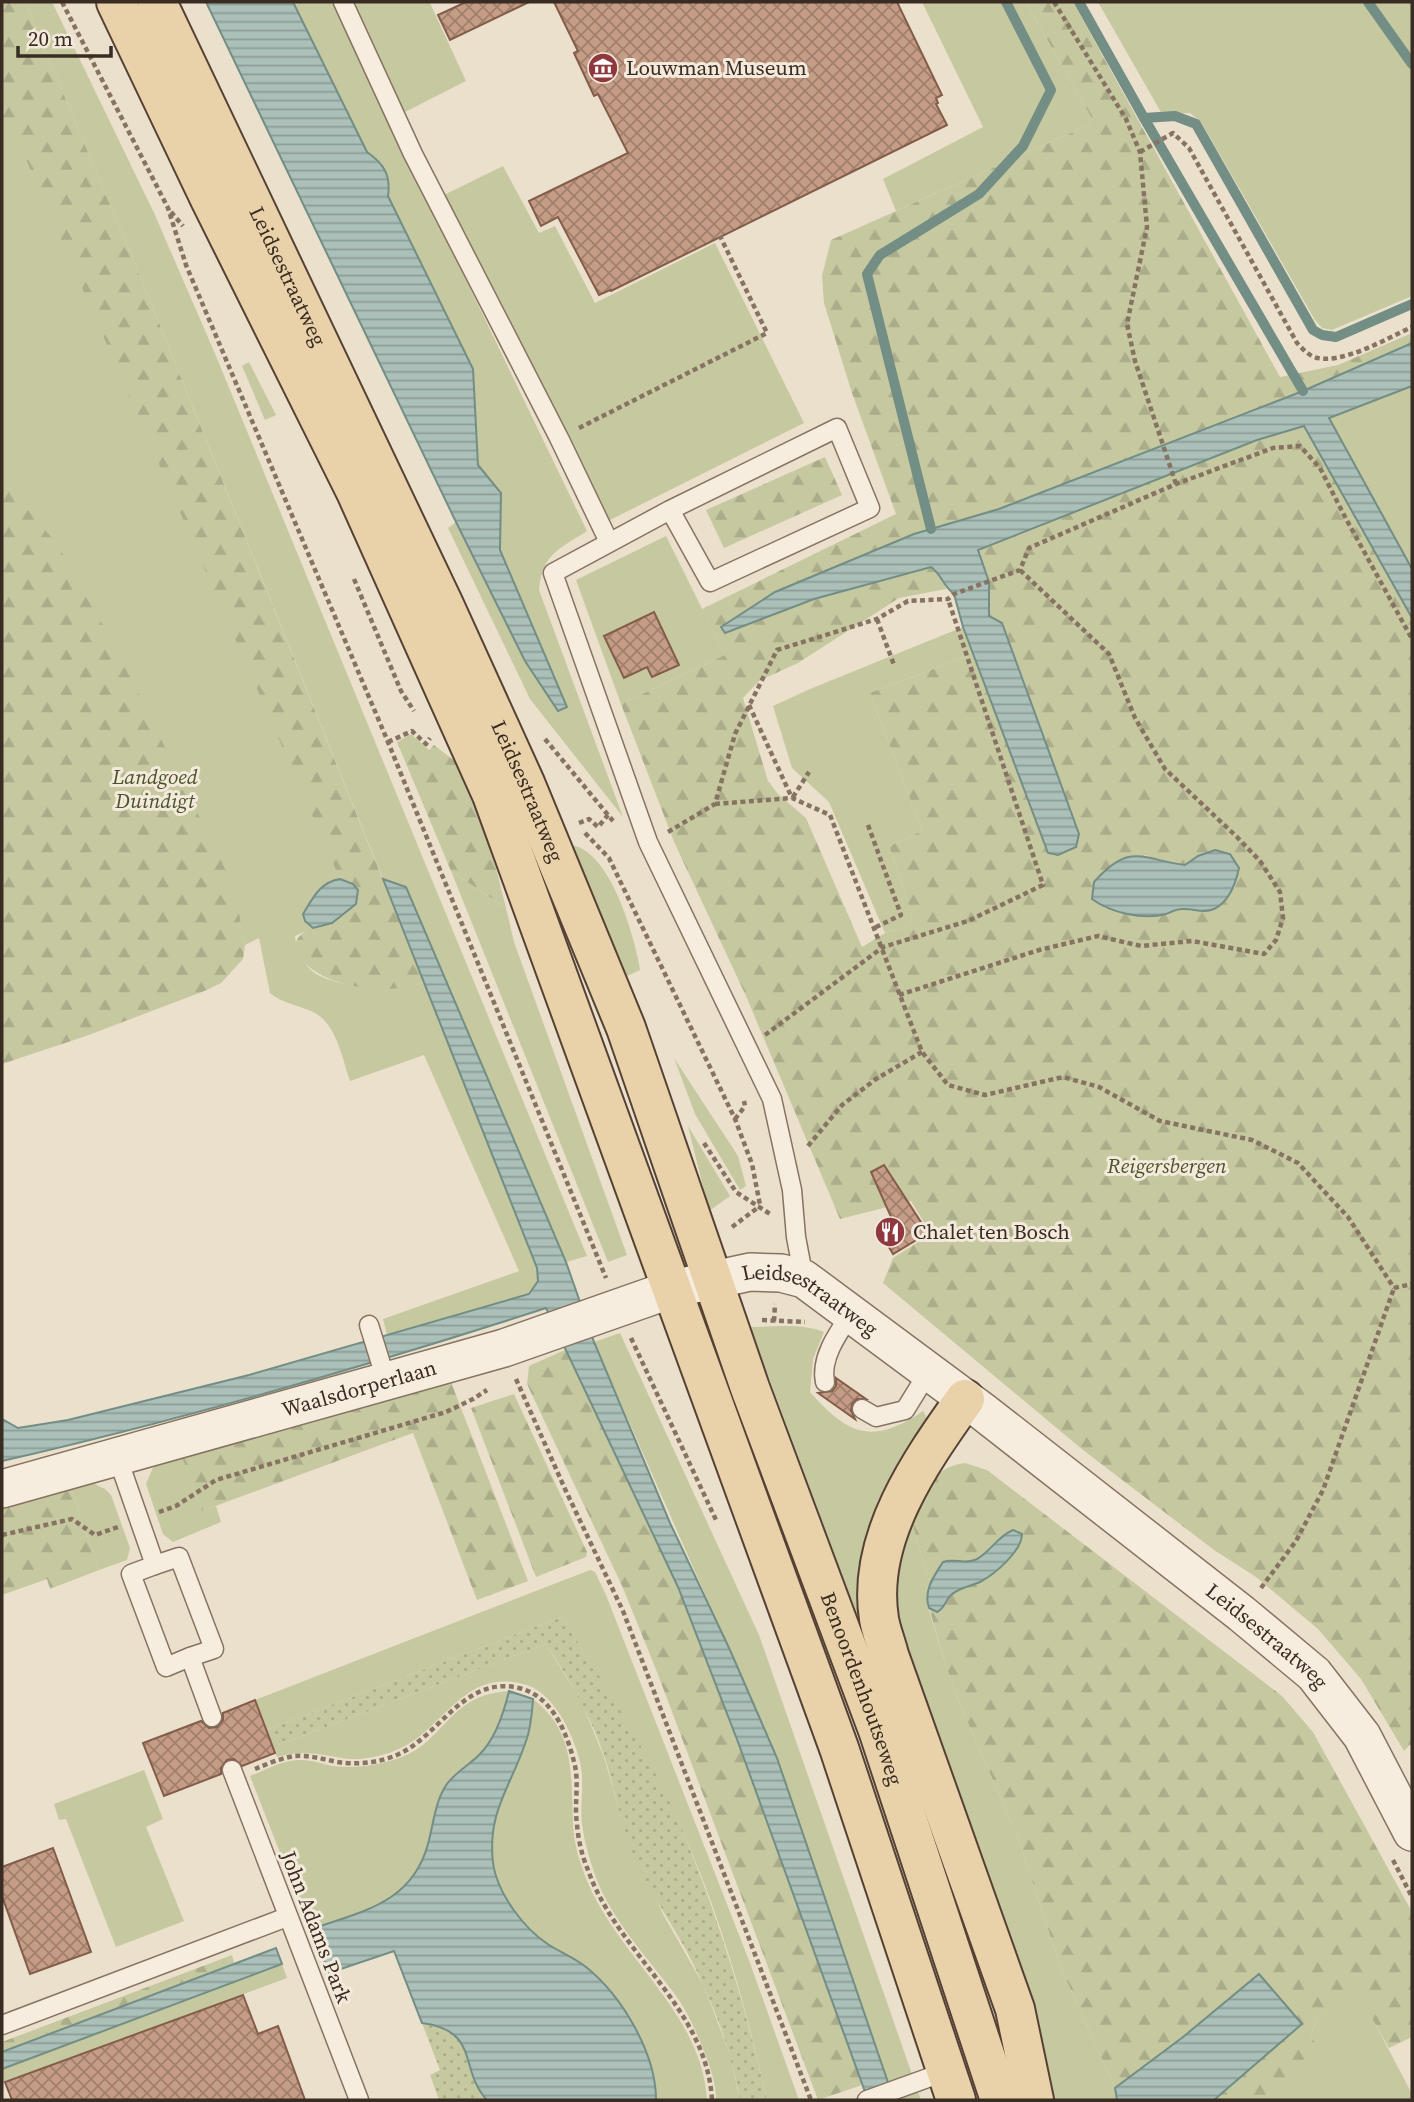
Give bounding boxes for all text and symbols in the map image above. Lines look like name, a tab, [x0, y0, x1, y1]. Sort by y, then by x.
scale bar	[18, 14, 110, 58]
text: 20 m	[28, 24, 73, 53]
museum icon: Louwman Museum	[586, 51, 620, 85]
place label: Louwman Museum	[626, 53, 807, 82]
street label: Leidsestraatweg	[242, 202, 334, 351]
street label: Leidsestraatweg	[484, 716, 571, 866]
park label: Landgoed Duindigt	[111, 762, 198, 815]
park label: Reigersbergen	[1106, 1151, 1227, 1180]
restaurant icon: Chalet ten Bosch	[873, 1215, 907, 1249]
place label: Chalet ten Bosch	[913, 1217, 1070, 1246]
street label: Leidsestraatweg	[739, 1256, 884, 1343]
street label: Waalsdorperlaan	[278, 1353, 440, 1424]
street label: Leidsestraatweg	[1200, 1576, 1335, 1695]
street label: Benoordenhoutseweg	[814, 1588, 910, 1789]
street label: John Adams Park	[274, 1846, 359, 2008]

